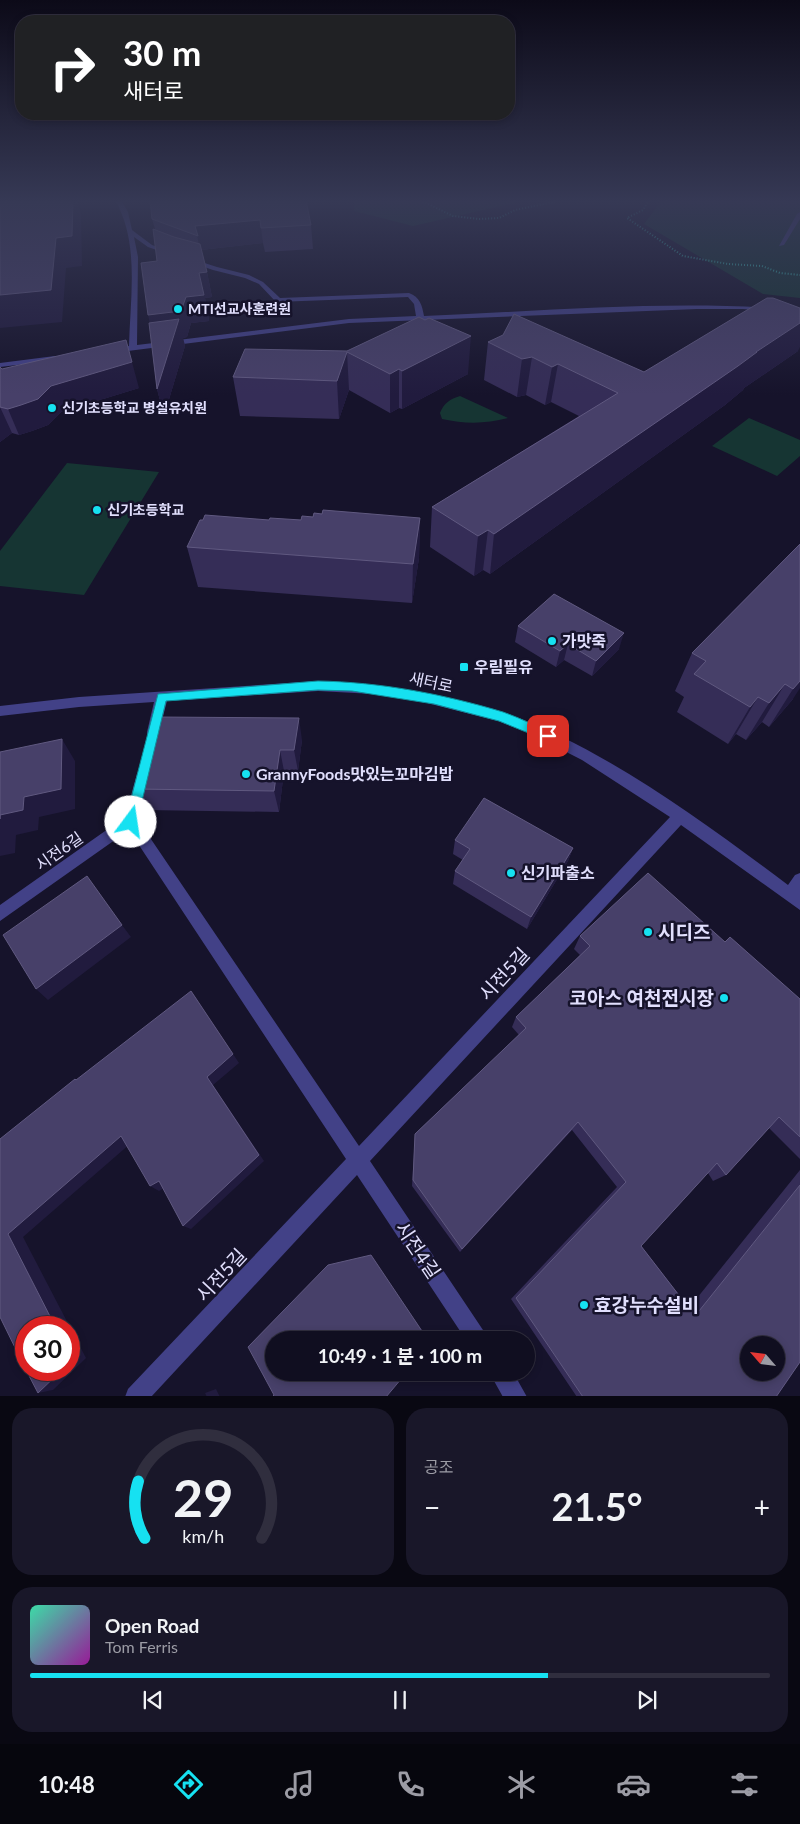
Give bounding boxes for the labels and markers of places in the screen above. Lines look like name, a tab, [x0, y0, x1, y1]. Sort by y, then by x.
place label: MTI선교사훈련원	[188, 300, 291, 317]
marker: MTI선교사훈련원	[172, 303, 184, 315]
place label: 신기초등학교 병설유치원	[62, 399, 207, 416]
marker: 신기초등학교 병설유치원	[46, 402, 58, 414]
place label: 신기초등학교	[107, 501, 184, 518]
marker: 신기초등학교	[91, 504, 103, 516]
place label: 가맛죽	[562, 631, 606, 650]
marker: 가맛죽	[546, 635, 558, 647]
place label: 우림필유	[474, 657, 533, 676]
marker: 우림필유	[458, 661, 470, 673]
pin	[527, 715, 569, 757]
place label: GrannyFoods맛있는꼬마김밥	[256, 764, 454, 783]
marker: GrannyFoods맛있는꼬마김밥	[240, 768, 252, 780]
place label: 신기파출소	[521, 863, 595, 882]
marker: 신기파출소	[505, 867, 517, 879]
place label: 시디즈	[658, 920, 710, 943]
marker: 시디즈	[642, 926, 654, 938]
place label: 코아스 여천전시장	[570, 986, 714, 1009]
marker: 코아스 여천전시장	[718, 992, 730, 1004]
place label: 효강누수설비	[594, 1293, 699, 1316]
marker: 효강누수설비	[578, 1299, 590, 1311]

